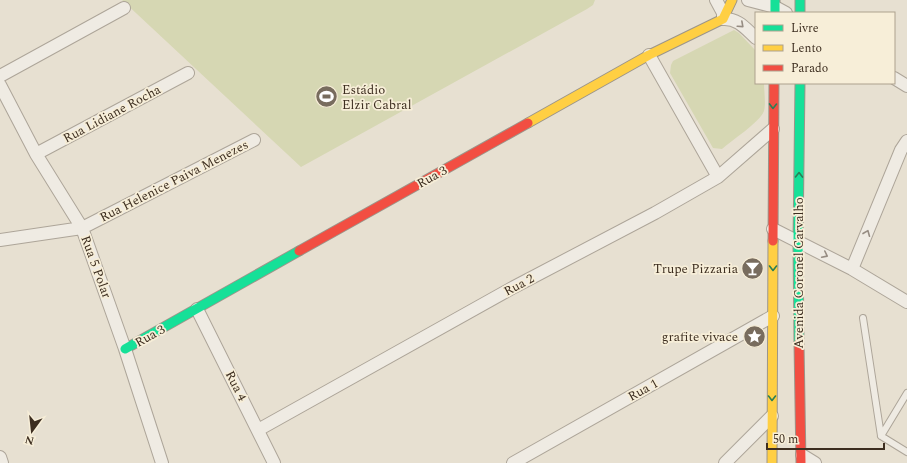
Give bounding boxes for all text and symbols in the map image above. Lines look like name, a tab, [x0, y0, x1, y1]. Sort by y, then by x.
legend	[755, 12, 895, 84]
text: Livre	[791, 19, 819, 38]
one-way arrow	[736, 20, 744, 28]
text: Lento	[791, 39, 822, 58]
text: Parado	[791, 59, 828, 78]
street label: Rua Lidiane Rocha	[59, 79, 165, 148]
place label: Estádio Elzir Cabral	[342, 80, 412, 115]
sports icon: Estádio Elzir Cabral	[314, 84, 340, 110]
one-way arrow	[769, 103, 777, 109]
street label: Rua Helenice Paiva Menezes	[96, 135, 252, 227]
street label: Rua 3	[413, 160, 451, 194]
one-way arrow	[795, 172, 803, 178]
street label: Avenida Coronel Carvalho	[789, 197, 809, 349]
one-way arrow	[863, 230, 871, 237]
street label: Rua 5 Polar	[75, 233, 117, 301]
one-way arrow	[821, 251, 829, 258]
bar icon: Trupe Pizzaria	[740, 256, 766, 282]
place label: Trupe Pizzaria	[653, 259, 739, 279]
one-way arrow	[769, 265, 777, 271]
street label: Rua 2	[500, 269, 538, 301]
street label: Rua 3	[131, 319, 169, 353]
place icon: grafite vivace	[741, 324, 767, 350]
place label: grafite vivace	[661, 327, 738, 347]
street label: Rua 4	[220, 367, 252, 405]
street label: Rua 1	[624, 373, 662, 407]
one-way arrow	[768, 395, 776, 401]
north arrow	[12, 411, 52, 451]
scale bar	[767, 425, 884, 451]
text: 50 m	[773, 430, 798, 449]
text: N	[23, 431, 36, 450]

